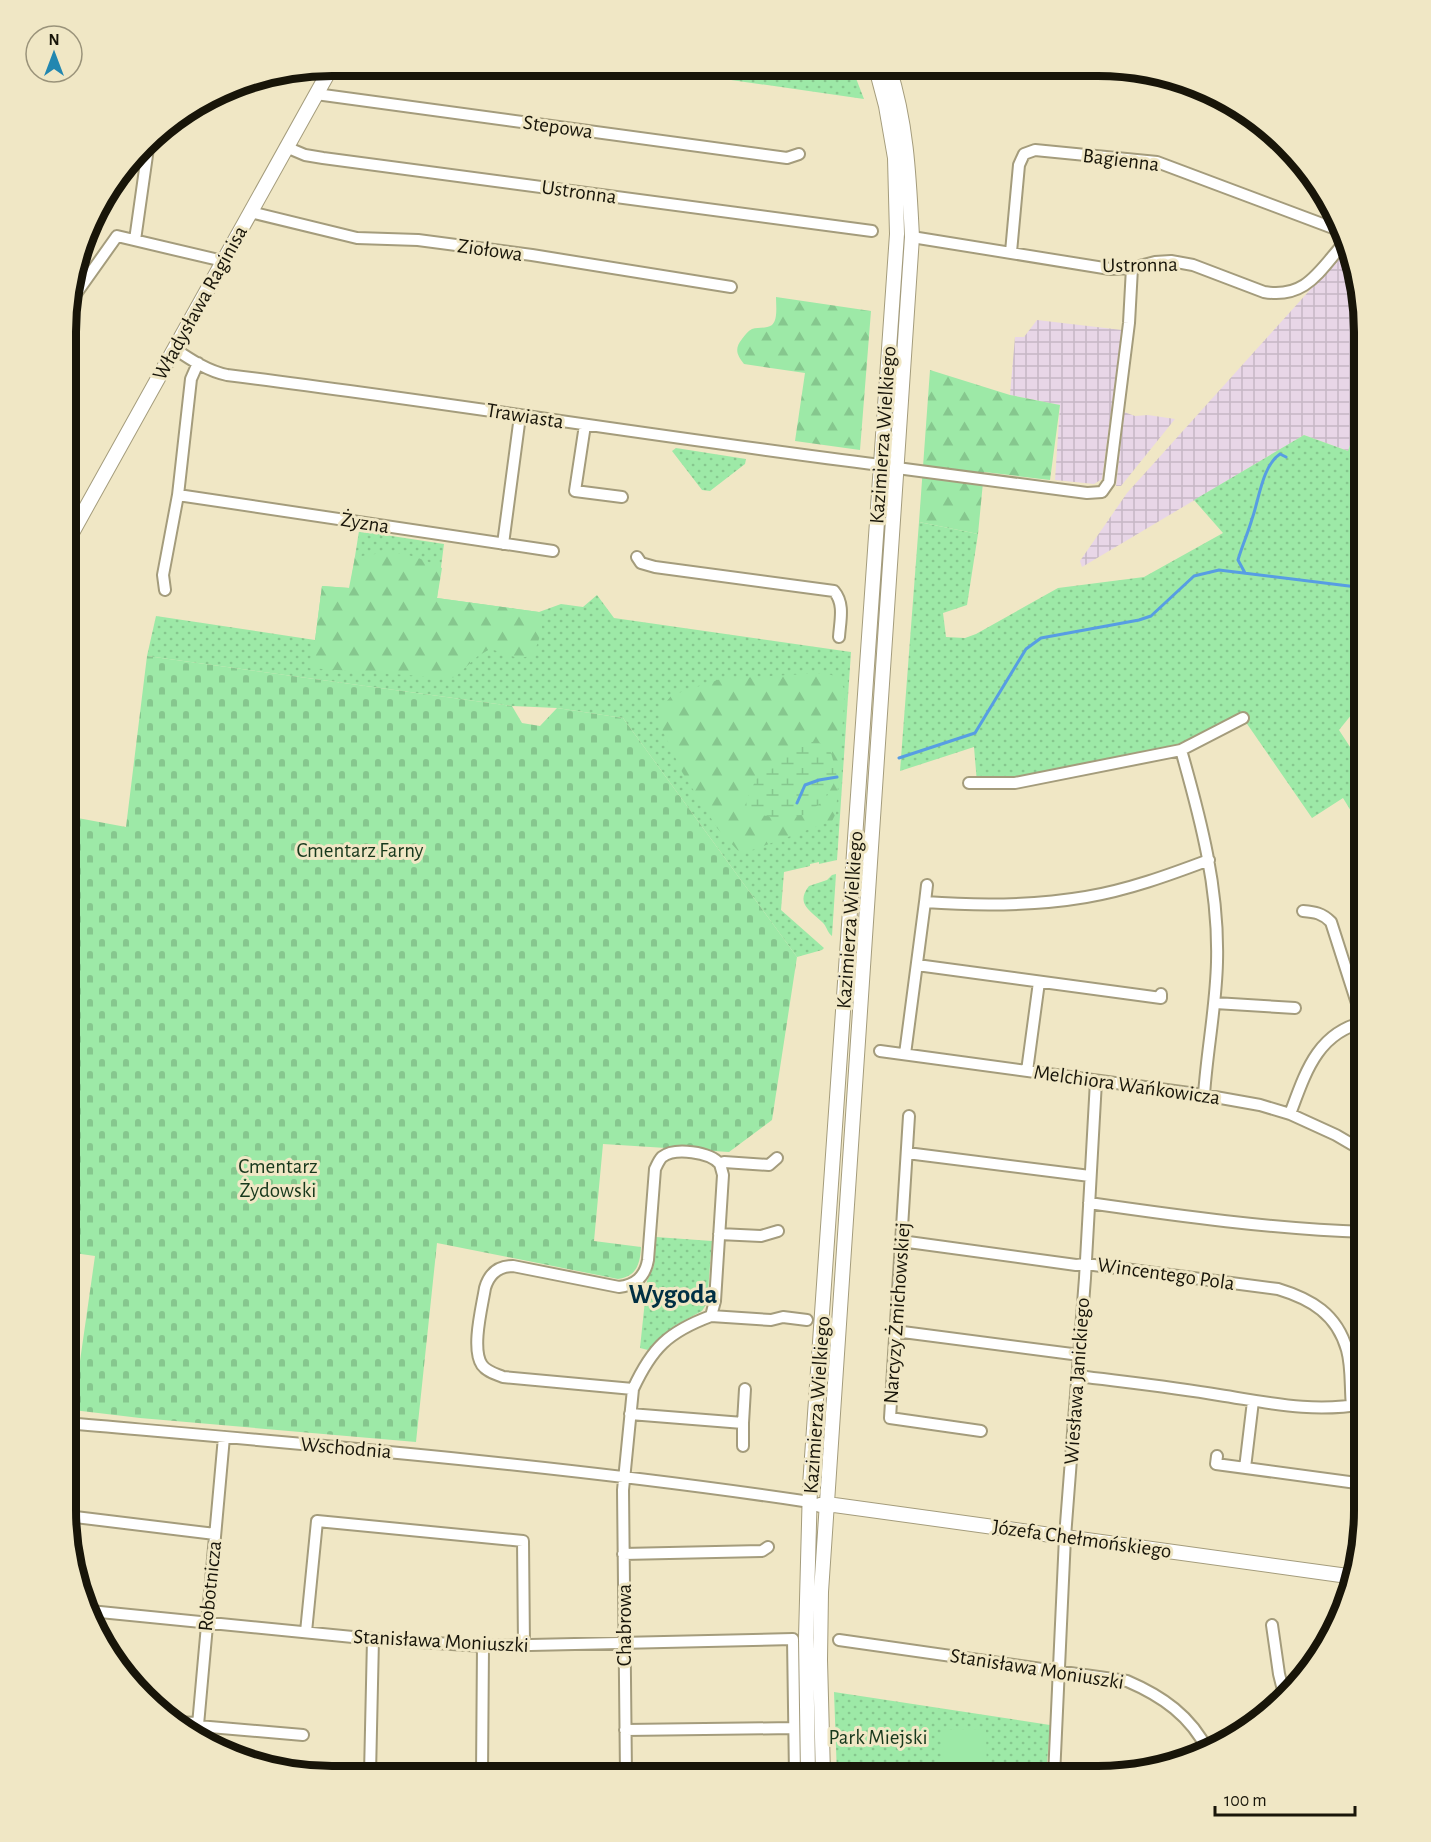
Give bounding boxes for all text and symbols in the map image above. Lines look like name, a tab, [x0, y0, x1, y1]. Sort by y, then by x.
north arrow	[24, 24, 84, 84]
text: N	[48, 32, 60, 48]
street label: Stepowa	[522, 112, 595, 142]
street label: Bagienna	[1081, 145, 1161, 175]
street label: Ustronna	[540, 176, 618, 208]
street label: Władysława Raginisa	[149, 222, 251, 384]
street label: Ziołowa	[456, 235, 524, 265]
street label: Ustronna	[1102, 254, 1178, 276]
street label: Kazimierza Wielkiego	[866, 345, 900, 525]
street label: Trawiasta	[485, 400, 565, 433]
street label: Żyzna	[339, 508, 391, 537]
street label: Kazimierza Wielkiego	[833, 830, 867, 1010]
park label: Cmentarz Farny	[296, 840, 424, 861]
street label: Melchiora Wańkowicza	[1033, 1062, 1222, 1109]
park label: Cmentarz Żydowski	[238, 1156, 318, 1201]
street label: Narcyzy Żmichowskiej	[879, 1221, 914, 1405]
street label: Wincentego Pola	[1096, 1254, 1236, 1294]
district label: Wygoda	[628, 1281, 718, 1309]
street label: Wiesława Janickiego	[1061, 1297, 1093, 1465]
street label: Kazimierza Wielkiego	[800, 1315, 834, 1495]
street label: Wschodnia	[300, 1434, 393, 1462]
street label: Józefa Chełmońskiego	[991, 1516, 1173, 1562]
street label: Robotnicza	[195, 1539, 225, 1633]
street label: Chabrowa	[614, 1583, 635, 1666]
street label: Stanisława Moniuszki	[353, 1626, 529, 1656]
street label: Stanisława Moniuszki	[949, 1645, 1125, 1693]
park label: Park Miejski	[828, 1727, 928, 1748]
scale bar	[1215, 1779, 1354, 1817]
text: 100 m	[1224, 1792, 1267, 1810]

